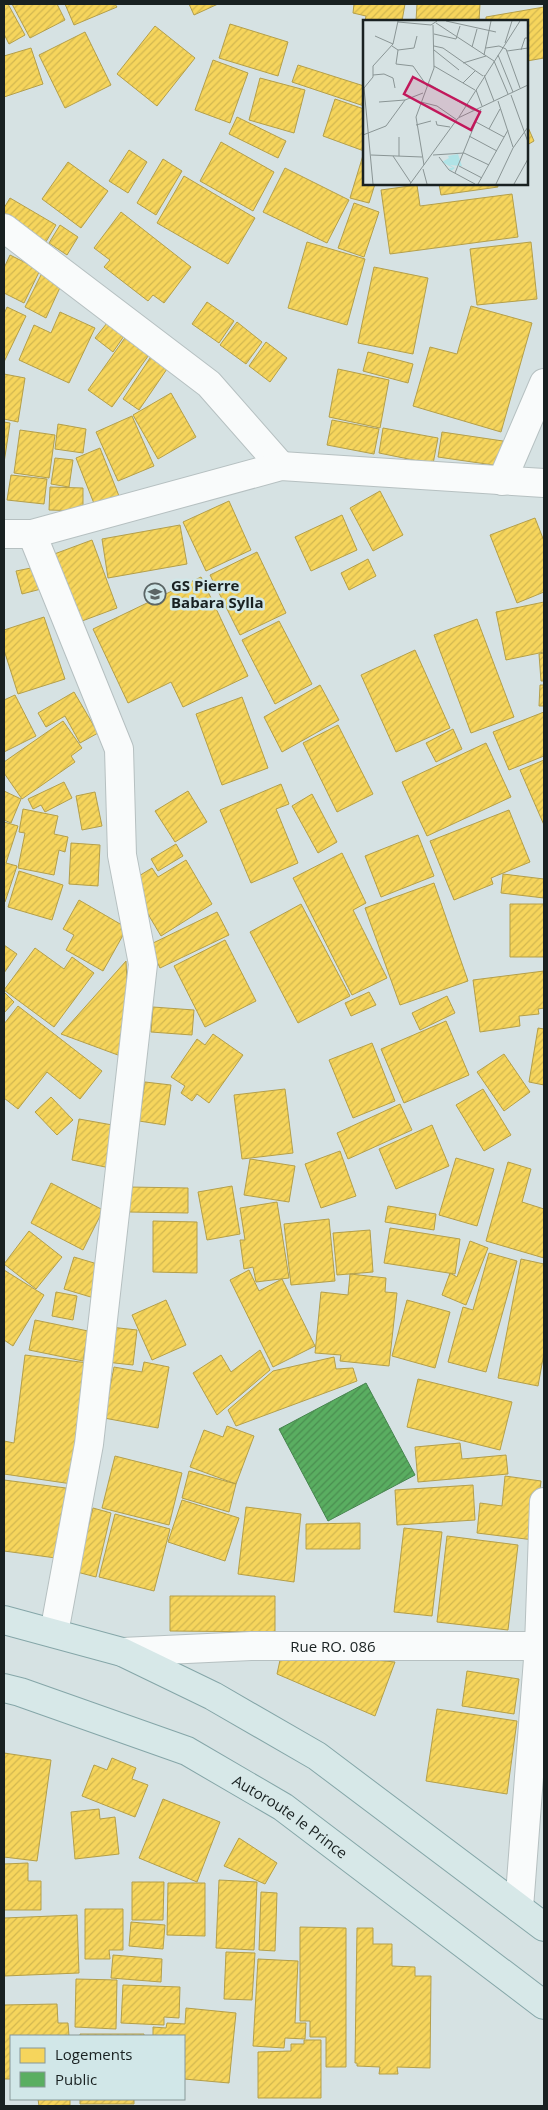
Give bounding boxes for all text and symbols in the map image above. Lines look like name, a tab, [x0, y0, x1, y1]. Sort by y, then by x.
inset map	[363, 20, 528, 185]
place label: GS Pierre Babara Sylla	[171, 575, 263, 612]
school or university icon: GS Pierre Babara Sylla	[143, 582, 167, 606]
street label: Rue RO. 086	[290, 1636, 376, 1656]
street label: Autoroute le Prince	[229, 1770, 352, 1863]
legend	[10, 2035, 185, 2100]
text: Logements	[55, 2044, 132, 2064]
text: Public	[55, 2069, 97, 2089]

